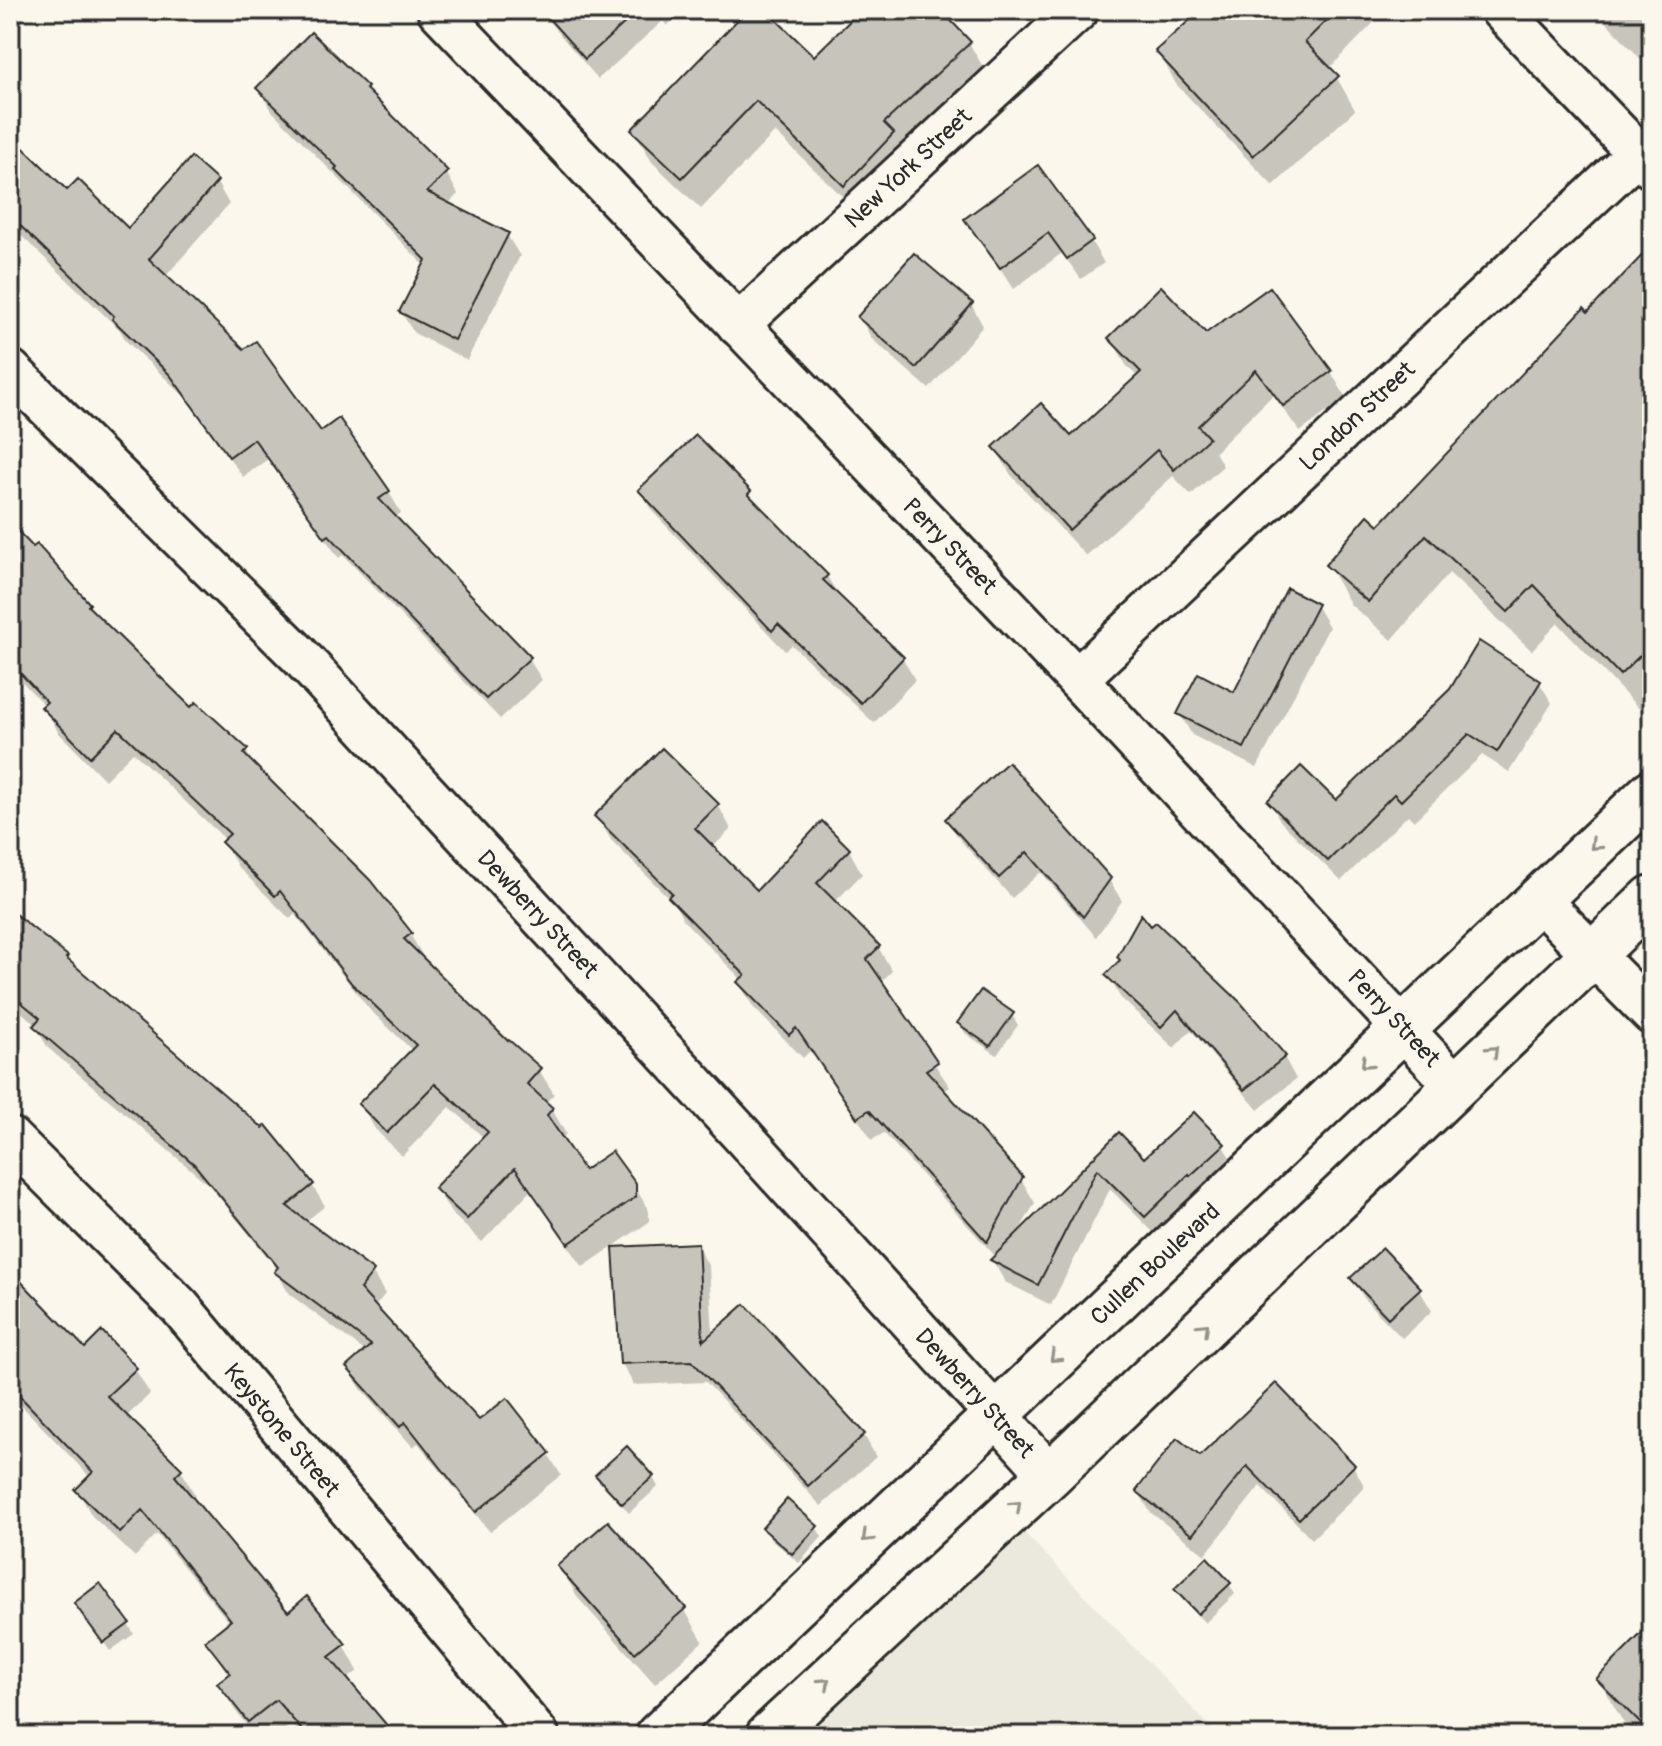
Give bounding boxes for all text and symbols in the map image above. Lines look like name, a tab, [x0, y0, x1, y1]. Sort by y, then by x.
street label: New York Street	[839, 102, 978, 235]
street label: London Street	[1293, 355, 1421, 477]
street label: Perry Street	[897, 492, 1003, 601]
one-way arrow	[1590, 836, 1604, 851]
street label: Dewberry Street	[471, 844, 605, 985]
street label: Perry Street	[1341, 964, 1446, 1073]
one-way arrow	[1484, 1046, 1498, 1060]
one-way arrow	[1361, 1054, 1375, 1069]
street label: Cullen Boulevard	[1085, 1197, 1226, 1332]
street label: Dewberry Street	[909, 1323, 1041, 1464]
one-way arrow	[1195, 1323, 1210, 1337]
one-way arrow	[1050, 1348, 1065, 1362]
street label: Keystone Street	[217, 1358, 346, 1503]
one-way arrow	[1006, 1502, 1021, 1516]
one-way arrow	[862, 1527, 876, 1542]
one-way arrow	[816, 1678, 830, 1692]

